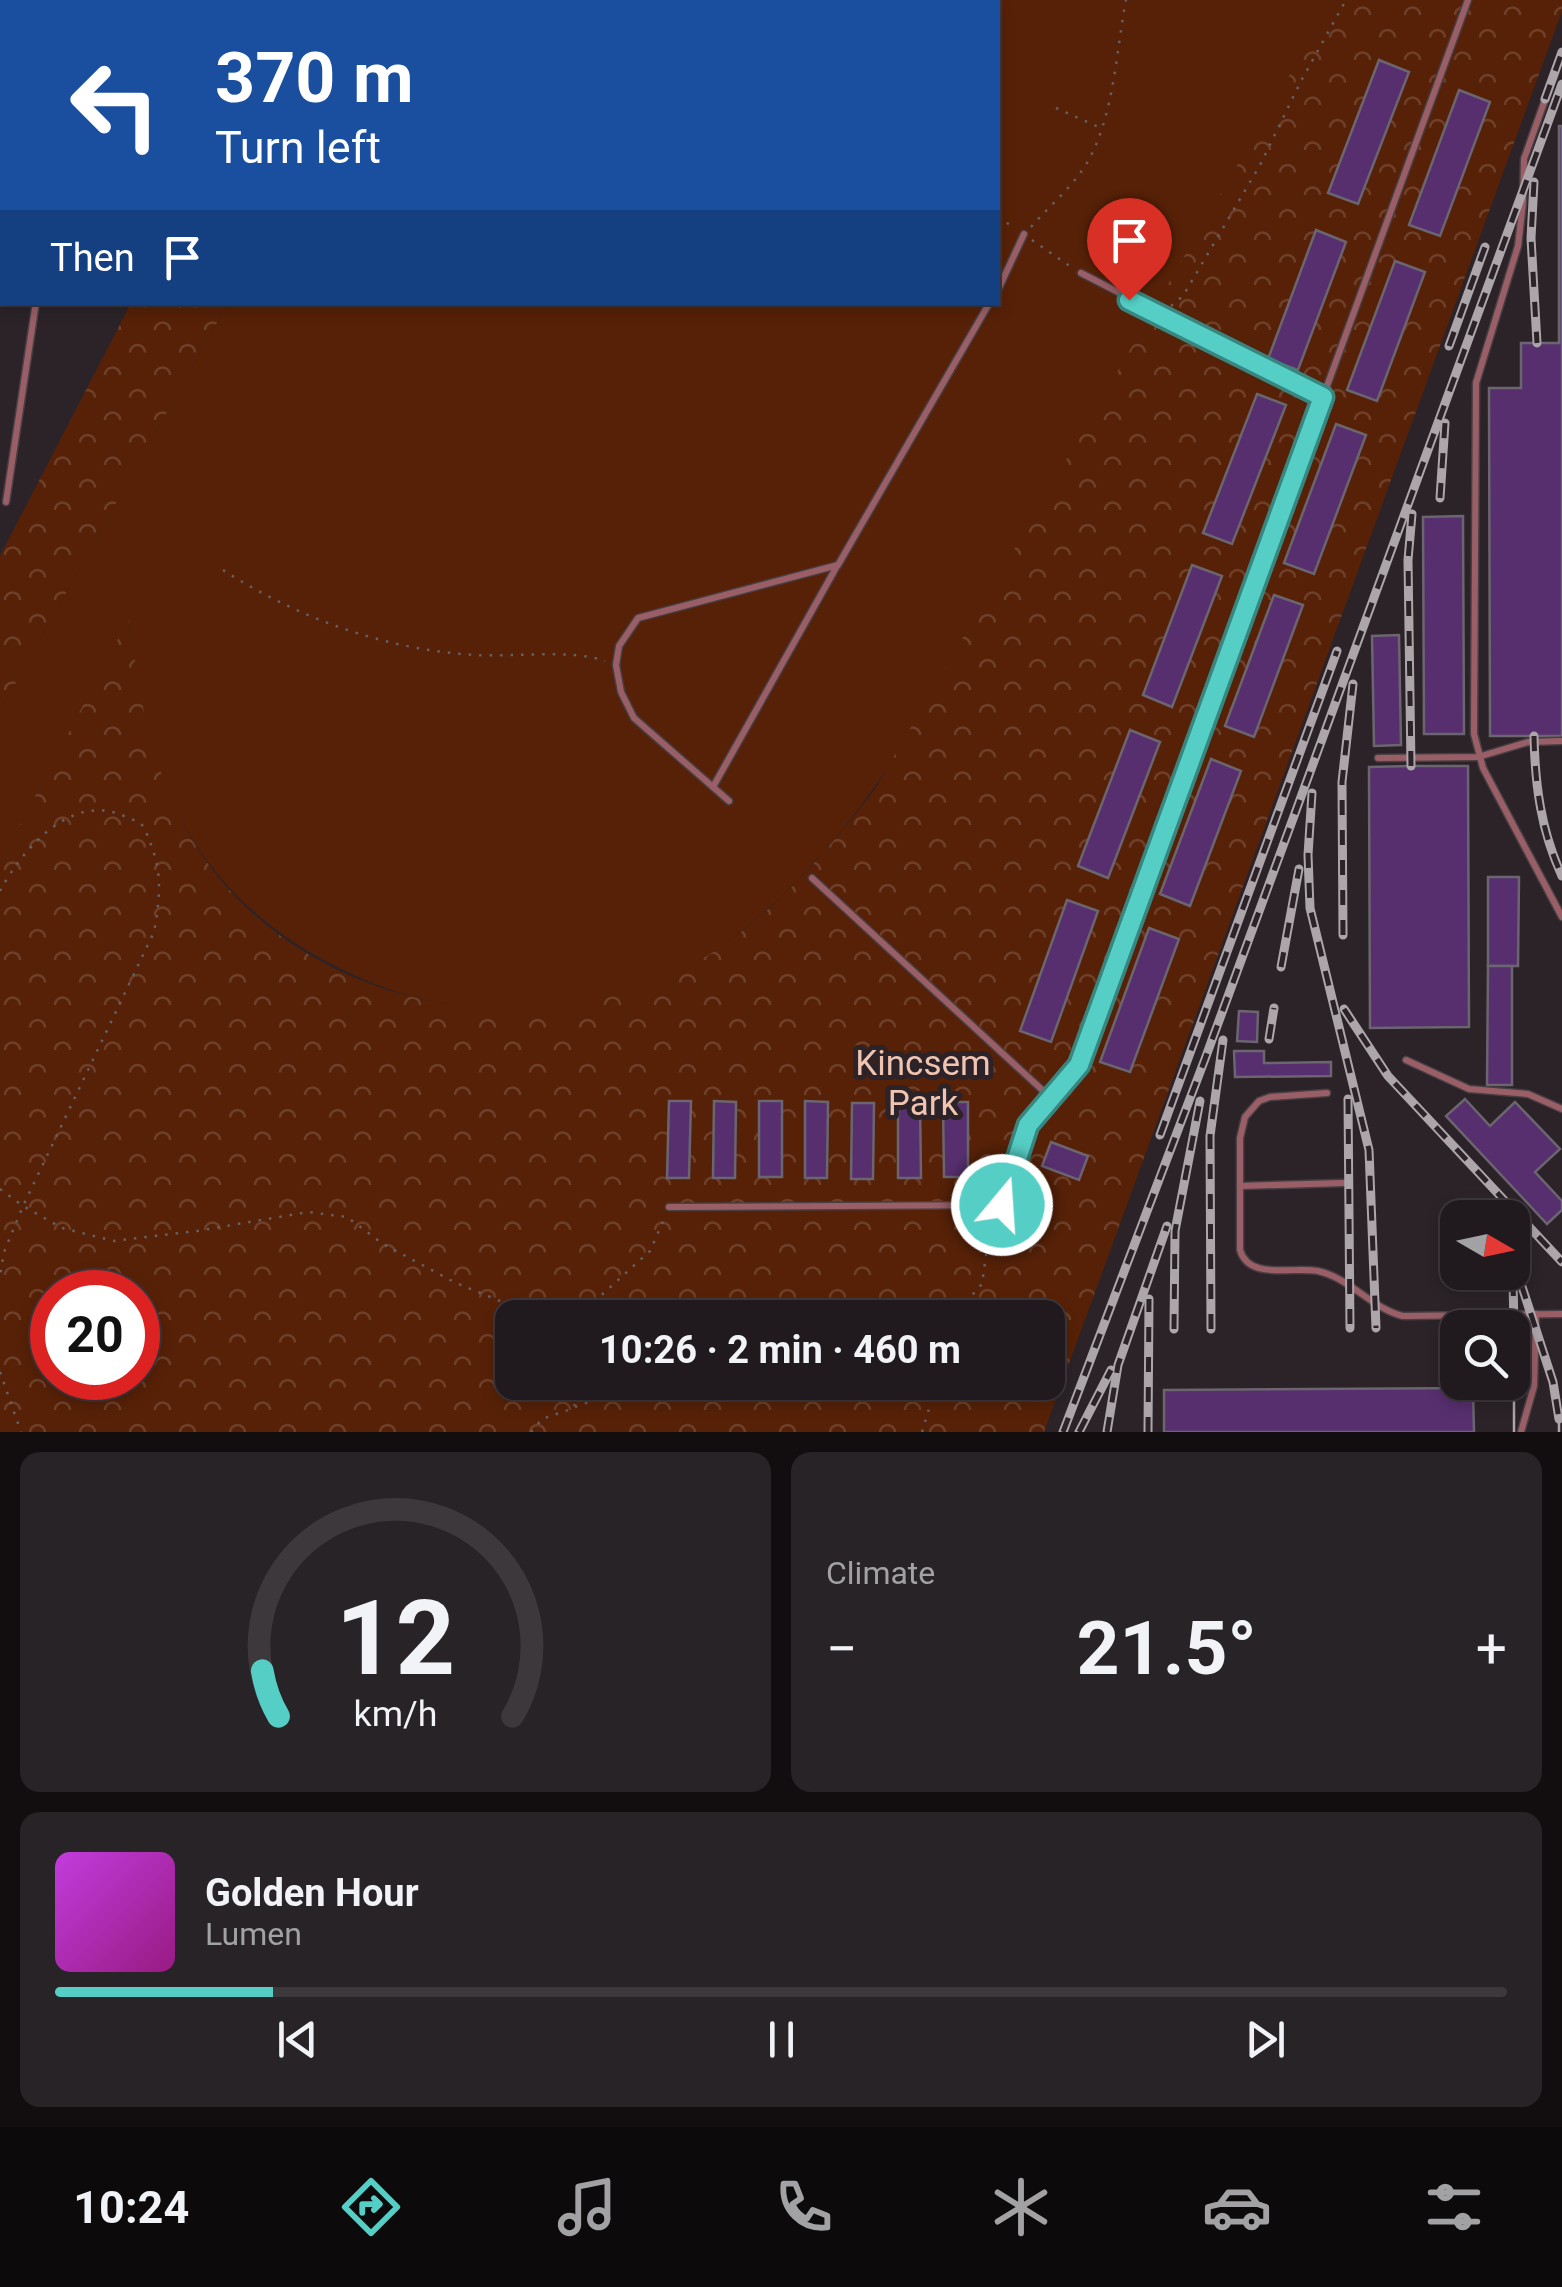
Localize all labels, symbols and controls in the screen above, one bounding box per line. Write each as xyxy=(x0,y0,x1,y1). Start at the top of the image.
text: 370 m xyxy=(215,37,414,119)
icon: left xyxy=(50,40,180,170)
text: Turn left xyxy=(215,121,381,174)
pin xyxy=(1087,198,1172,301)
icon: arrive xyxy=(1102,213,1157,268)
icon: arrive xyxy=(155,230,210,285)
text: Then xyxy=(50,236,135,280)
park label: Kincsem Park xyxy=(855,1043,991,1124)
position arrow xyxy=(950,1153,1054,1257)
north arrow xyxy=(1440,1200,1530,1290)
map controls xyxy=(1440,1200,1530,1400)
speed limit sign: 20 xyxy=(30,1270,160,1400)
button: search xyxy=(1440,1310,1530,1400)
text: 10:26 · 2 min · 460 m xyxy=(599,1328,961,1372)
text: Climate xyxy=(826,1554,935,1592)
text: 12 xyxy=(336,1578,455,1699)
text: 21.5° xyxy=(1077,1604,1257,1692)
text: − xyxy=(826,1617,857,1681)
text: + xyxy=(1476,1617,1507,1681)
text: km/h xyxy=(354,1693,437,1735)
text: Golden Hour xyxy=(205,1871,419,1915)
text: Lumen xyxy=(205,1915,302,1953)
icon: previous xyxy=(270,2012,325,2067)
icon: pause xyxy=(754,2012,809,2067)
icon: next xyxy=(1238,2012,1293,2067)
icon: directions xyxy=(336,2172,406,2242)
icon: music xyxy=(552,2172,622,2242)
icon: phone xyxy=(769,2172,839,2242)
icon: climate xyxy=(986,2172,1056,2242)
icon: car xyxy=(1202,2172,1272,2242)
icon: filters xyxy=(1419,2172,1489,2242)
text: 10:24 xyxy=(73,2181,189,2234)

